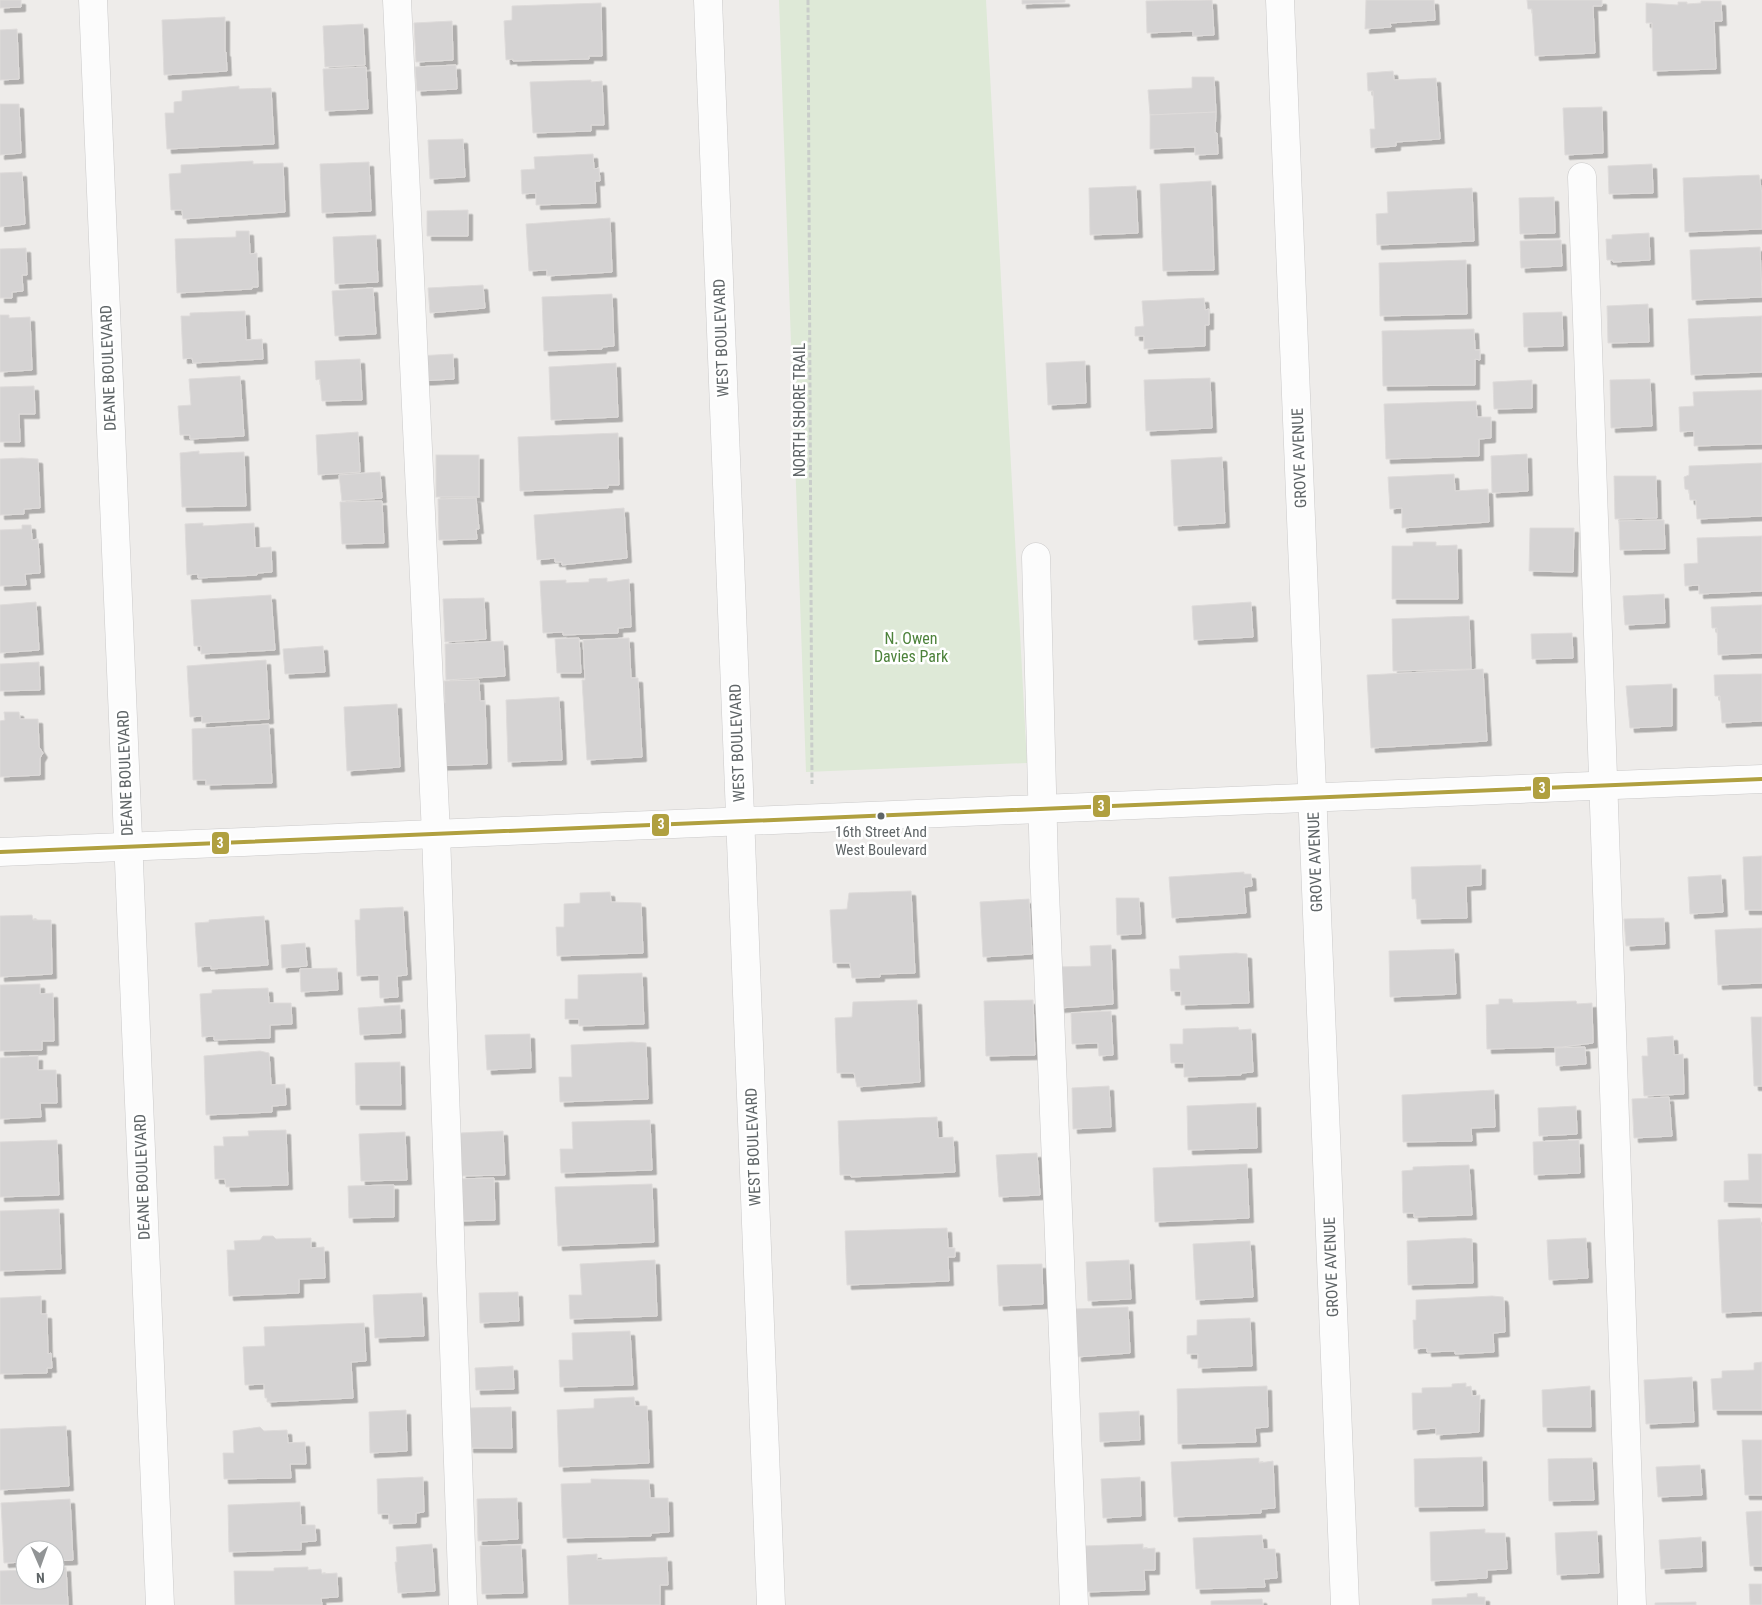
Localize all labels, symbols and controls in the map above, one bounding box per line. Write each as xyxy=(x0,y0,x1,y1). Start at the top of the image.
street label: WEST BOULEVARD xyxy=(709,279,733,397)
street label: DEANE BOULEVARD xyxy=(96,305,120,431)
street label: NORTH SHORE TRAIL xyxy=(790,342,809,477)
street label: GROVE AVENUE xyxy=(1288,408,1310,508)
park label: N. Owen Davies Park xyxy=(874,629,949,666)
street label: WEST BOULEVARD xyxy=(725,684,749,802)
street label: DEANE BOULEVARD xyxy=(113,710,137,836)
line badge: 3 xyxy=(1532,776,1551,800)
text: 3 xyxy=(1538,780,1546,796)
line badge: 3 xyxy=(1092,794,1111,818)
text: 3 xyxy=(1097,798,1105,814)
marker: 16th Street And West Boulevard xyxy=(876,811,886,821)
street label: GROVE AVENUE xyxy=(1304,812,1326,912)
line badge: 3 xyxy=(651,813,670,837)
text: 3 xyxy=(657,816,665,832)
place label: 16th Street And West Boulevard xyxy=(835,823,927,859)
line badge: 3 xyxy=(211,831,230,855)
text: 3 xyxy=(216,835,224,851)
street label: WEST BOULEVARD xyxy=(741,1088,765,1206)
street label: DEANE BOULEVARD xyxy=(130,1114,154,1240)
street label: GROVE AVENUE xyxy=(1320,1217,1342,1317)
north arrow xyxy=(15,1540,65,1590)
text: N xyxy=(36,1570,45,1586)

